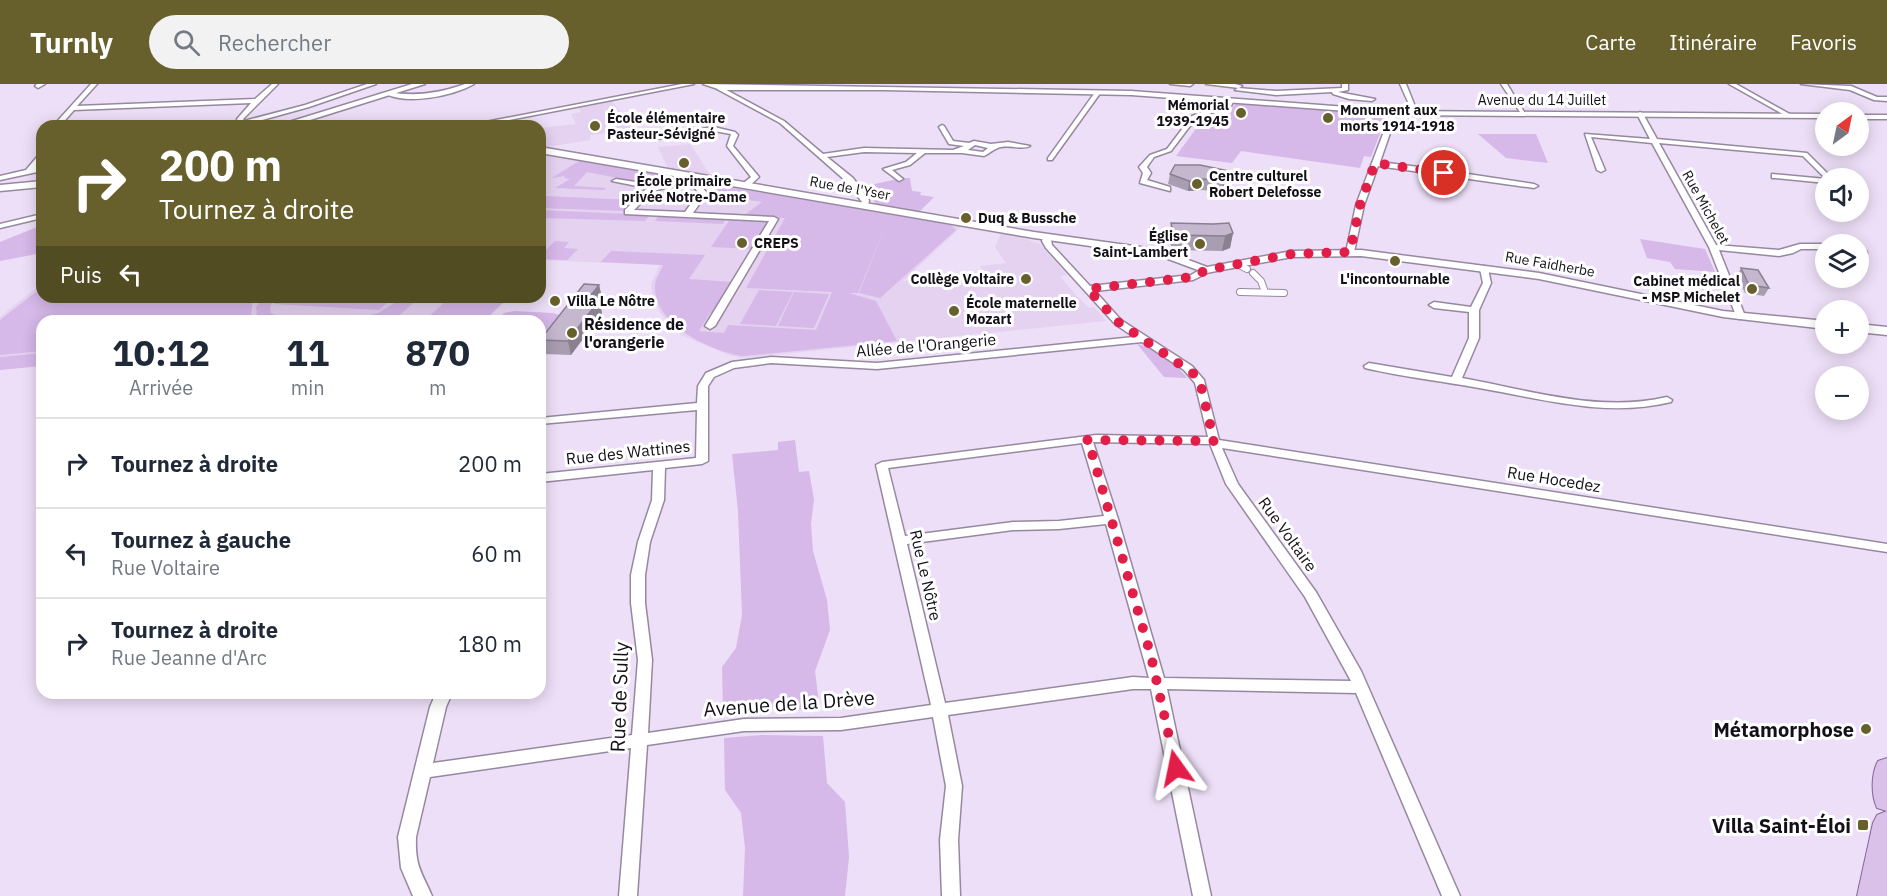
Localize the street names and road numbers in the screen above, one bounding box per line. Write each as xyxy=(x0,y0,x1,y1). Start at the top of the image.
street label: Avenue du 14 Juillet xyxy=(1478,91,1606,109)
street label: Rue Michelet xyxy=(1678,167,1734,247)
street label: Rue de l'Yser xyxy=(808,172,892,204)
street label: Rue Faidherbe xyxy=(1504,247,1597,281)
street label: Allée de l'Orangerie xyxy=(855,329,997,361)
street label: Rue des Wattines xyxy=(565,436,691,468)
street label: Rue Hocedez xyxy=(1506,462,1602,496)
street label: Rue Voltaire xyxy=(1254,493,1322,575)
street label: Rue Le Nôtre xyxy=(906,528,946,623)
street label: Rue de Sully xyxy=(604,641,634,753)
street label: Avenue de la Drève xyxy=(702,684,876,722)

